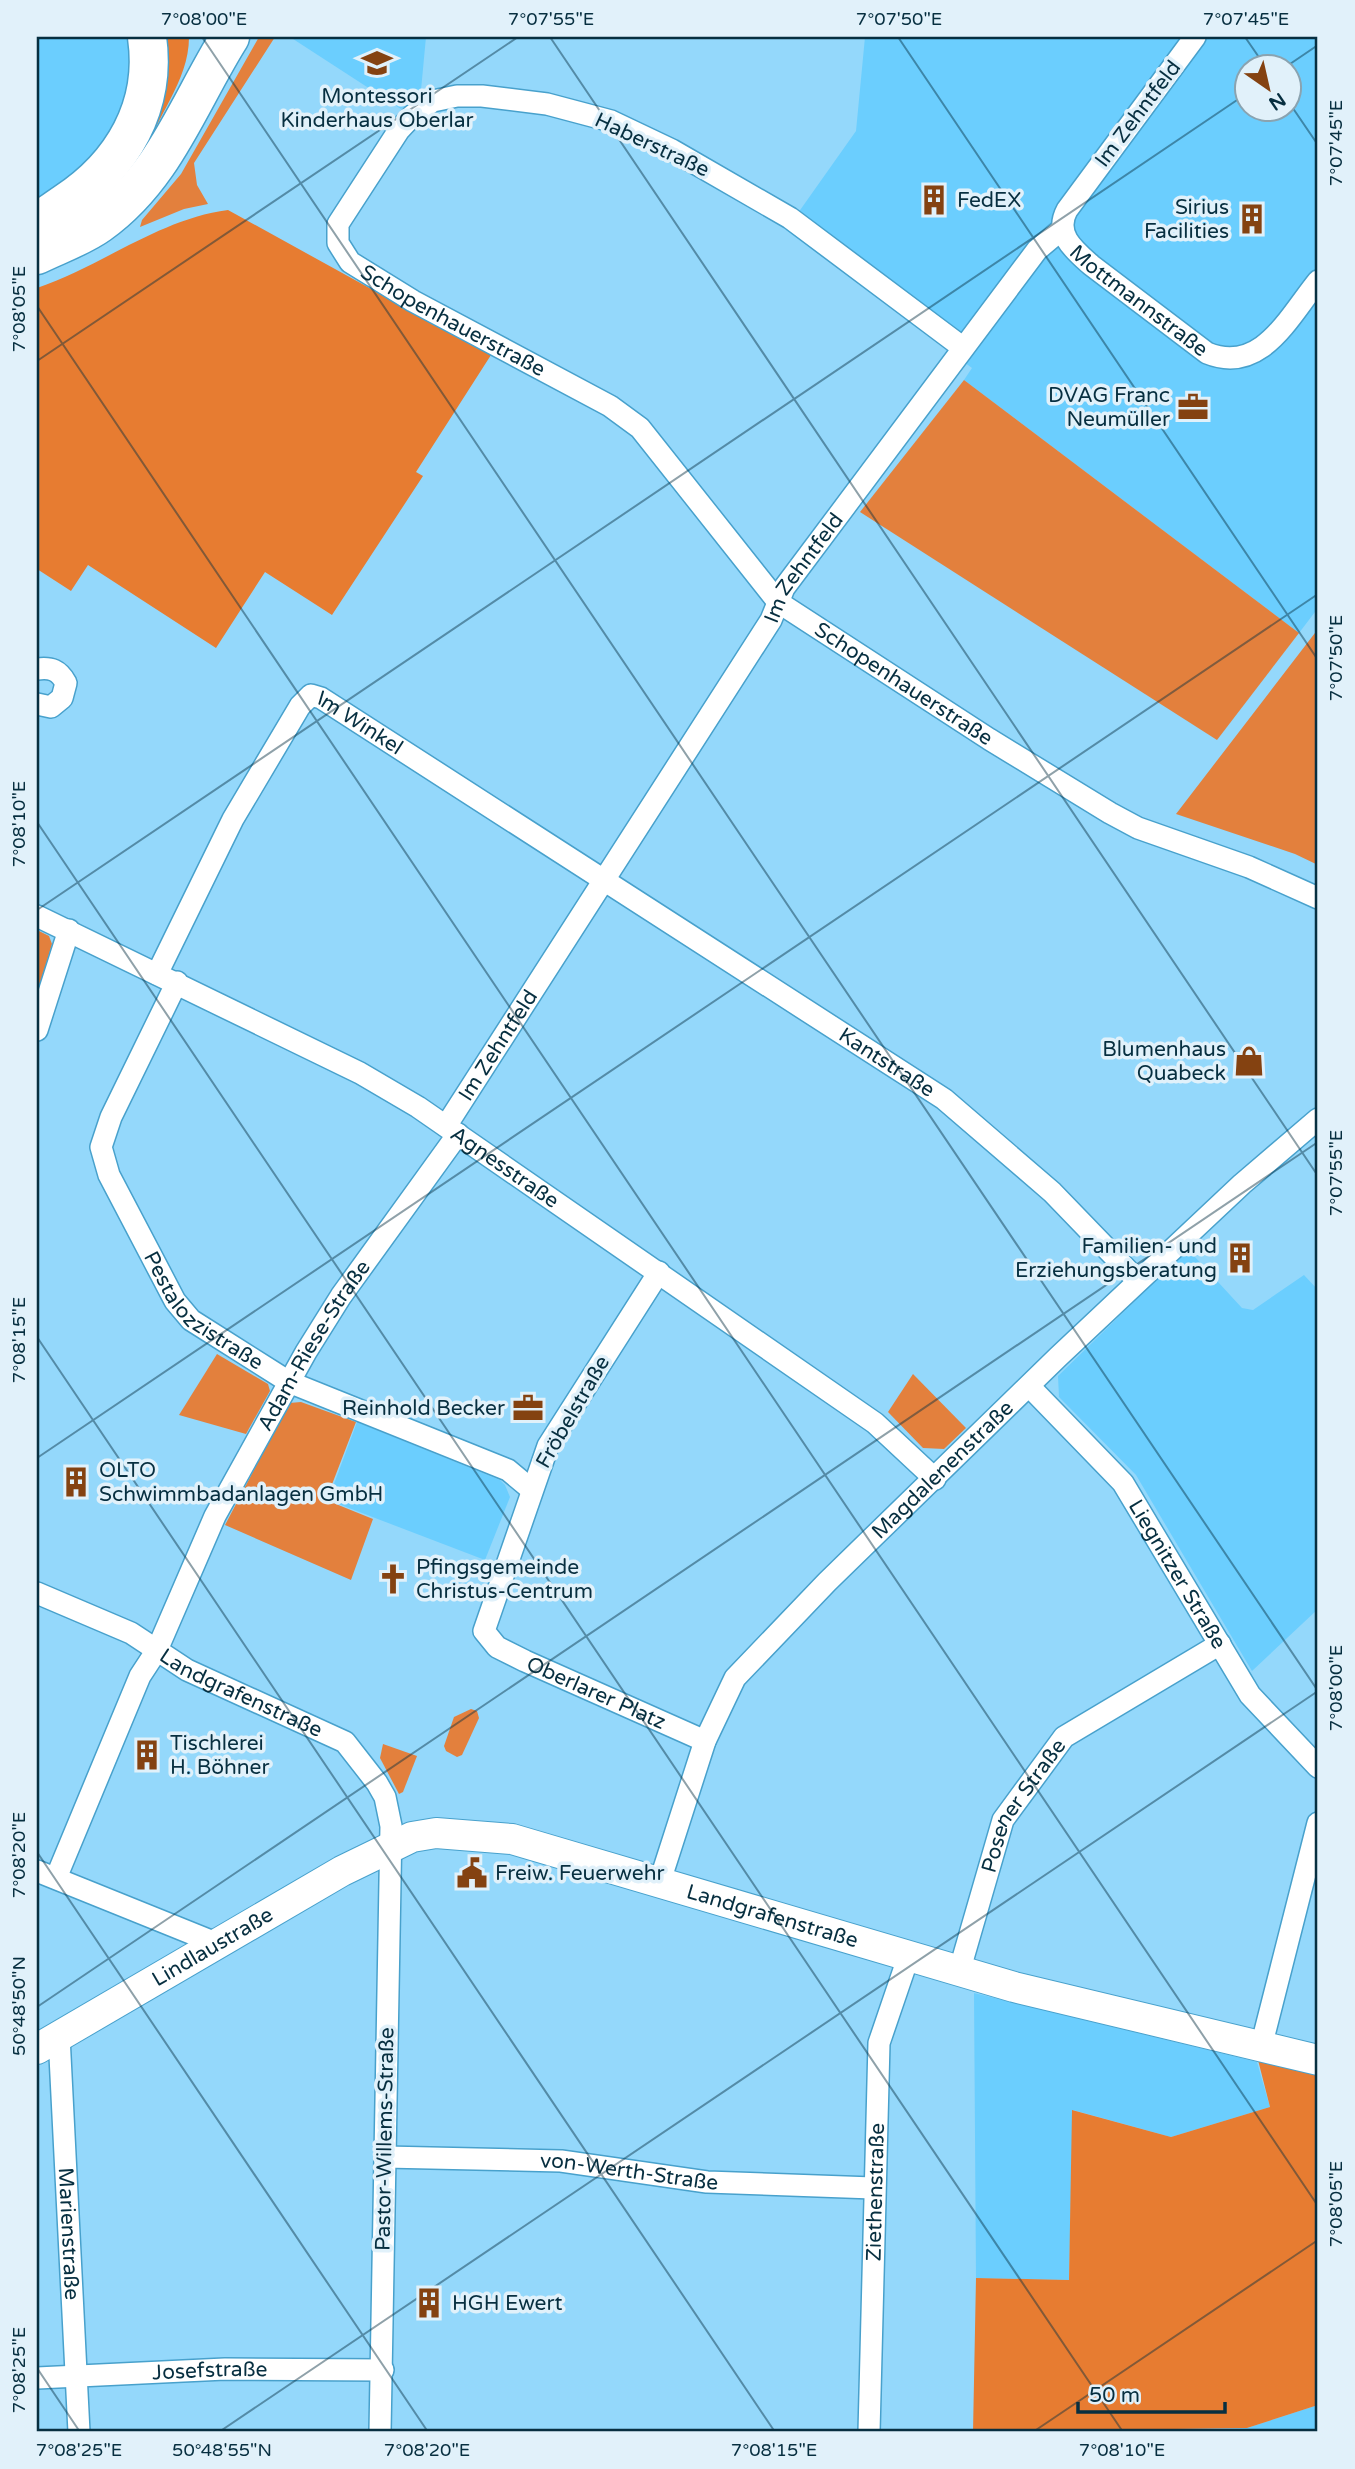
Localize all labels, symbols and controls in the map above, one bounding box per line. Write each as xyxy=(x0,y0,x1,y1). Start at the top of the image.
text: 7°08'00"E xyxy=(161,8,247,30)
text: 7°07'55"E xyxy=(508,8,594,30)
text: 7°07'50"E xyxy=(856,8,942,30)
text: 7°07'45"E xyxy=(1203,8,1289,30)
school or university icon: Montessori Kinderhaus Oberlar xyxy=(360,46,394,80)
north arrow xyxy=(1232,52,1302,122)
street label: Im Zehntfeld xyxy=(1090,56,1186,172)
place label: Montessori Kinderhaus Oberlar xyxy=(280,84,474,133)
text: N xyxy=(1264,88,1289,115)
text: 7°07'45"E xyxy=(1325,100,1347,186)
street label: Haberstraße xyxy=(591,108,713,182)
building icon: FedEX xyxy=(917,183,951,217)
place label: FedEX xyxy=(957,188,1021,213)
place label: Sirius Facilities xyxy=(1144,195,1229,244)
building icon: Sirius Facilities xyxy=(1235,202,1269,236)
street label: Mottmannstraße xyxy=(1064,239,1213,362)
street label: Schopenhauerstraße xyxy=(356,259,550,382)
text: 7°08'05"E xyxy=(8,266,30,352)
place label: DVAG Franc Neumüller xyxy=(1048,383,1170,432)
office icon: DVAG Franc Neumüller xyxy=(1176,390,1210,424)
street label: Im Zehntfeld xyxy=(759,508,848,626)
text: 7°07'50"E xyxy=(1325,615,1347,701)
street label: Schopenhauerstraße xyxy=(810,617,998,751)
street label: Im Winkel xyxy=(315,685,408,760)
text: 7°08'10"E xyxy=(8,781,30,867)
street label: Im Zehntfeld xyxy=(453,985,543,1105)
street label: Kantstraße xyxy=(834,1022,940,1102)
place label: Blumenhaus Quabeck xyxy=(1102,1037,1226,1086)
shop icon: Blumenhaus Quabeck xyxy=(1232,1044,1266,1078)
street label: Agnesstraße xyxy=(446,1121,564,1213)
text: 7°07'55"E xyxy=(1325,1130,1347,1216)
place label: Familien- und Erziehungsberatung xyxy=(1015,1234,1217,1283)
building icon: Familien- und Erziehungsberatung xyxy=(1223,1241,1257,1275)
street label: Pestalozzistraße xyxy=(139,1247,268,1375)
street label: Adam-Riese-Straße xyxy=(252,1255,375,1435)
text: 7°08'15"E xyxy=(8,1297,30,1383)
street label: Fröbelstraße xyxy=(531,1351,615,1473)
office icon: Reinhold Becker xyxy=(511,1391,545,1425)
street label: Magdalenenstraße xyxy=(866,1395,1018,1544)
place label: Reinhold Becker xyxy=(342,1396,505,1421)
place label: OLTO Schwimmbadanlagen GmbH xyxy=(99,1458,383,1507)
building icon: OLTO Schwimmbadanlagen GmbH xyxy=(59,1465,93,1499)
street label: Liegnitzer Straße xyxy=(1123,1495,1232,1653)
place label: Pfingsgemeinde Christus-Centrum xyxy=(416,1555,593,1604)
church icon: Pfingsgemeinde Christus-Centrum xyxy=(376,1562,410,1596)
street label: Landgrafenstraße xyxy=(155,1643,326,1743)
text: 7°08'00"E xyxy=(1325,1645,1347,1731)
street label: Oberlarer Platz xyxy=(523,1651,670,1734)
place label: Tischlerei H. Böhner xyxy=(170,1731,270,1780)
street label: Posener Straße xyxy=(976,1734,1071,1876)
building icon: Tischlerei H. Böhner xyxy=(130,1738,164,1772)
text: 7°08'20"E xyxy=(8,1812,30,1898)
public building icon: Freiw. Feuerwehr xyxy=(455,1856,489,1890)
place label: Freiw. Feuerwehr xyxy=(495,1861,665,1886)
street label: Landgrafenstraße xyxy=(684,1879,861,1953)
street label: Lindlaustraße xyxy=(147,1902,277,1992)
text: 50°48'50"N xyxy=(8,1956,30,2056)
street label: Pastor-Willems-Straße xyxy=(371,2027,399,2251)
street label: Ziethenstraße xyxy=(861,2122,889,2262)
street label: von-Werth-Straße xyxy=(540,2148,719,2195)
text: 7°08'05"E xyxy=(1325,2161,1347,2247)
street label: Marienstraße xyxy=(53,2167,85,2301)
building icon: HGH Ewert xyxy=(412,2286,446,2320)
place label: HGH Ewert xyxy=(452,2291,563,2316)
text: 7°08'25"E xyxy=(8,2327,30,2413)
street label: Josefstraße xyxy=(152,2356,268,2385)
scale bar xyxy=(1078,2371,1226,2415)
text: 50 m xyxy=(1089,2383,1140,2408)
text: 7°08'25"E xyxy=(36,2439,122,2461)
text: 50°48'55"N xyxy=(172,2439,272,2461)
text: 7°08'20"E xyxy=(384,2439,470,2461)
text: 7°08'15"E xyxy=(731,2439,817,2461)
text: 7°08'10"E xyxy=(1079,2439,1165,2461)

